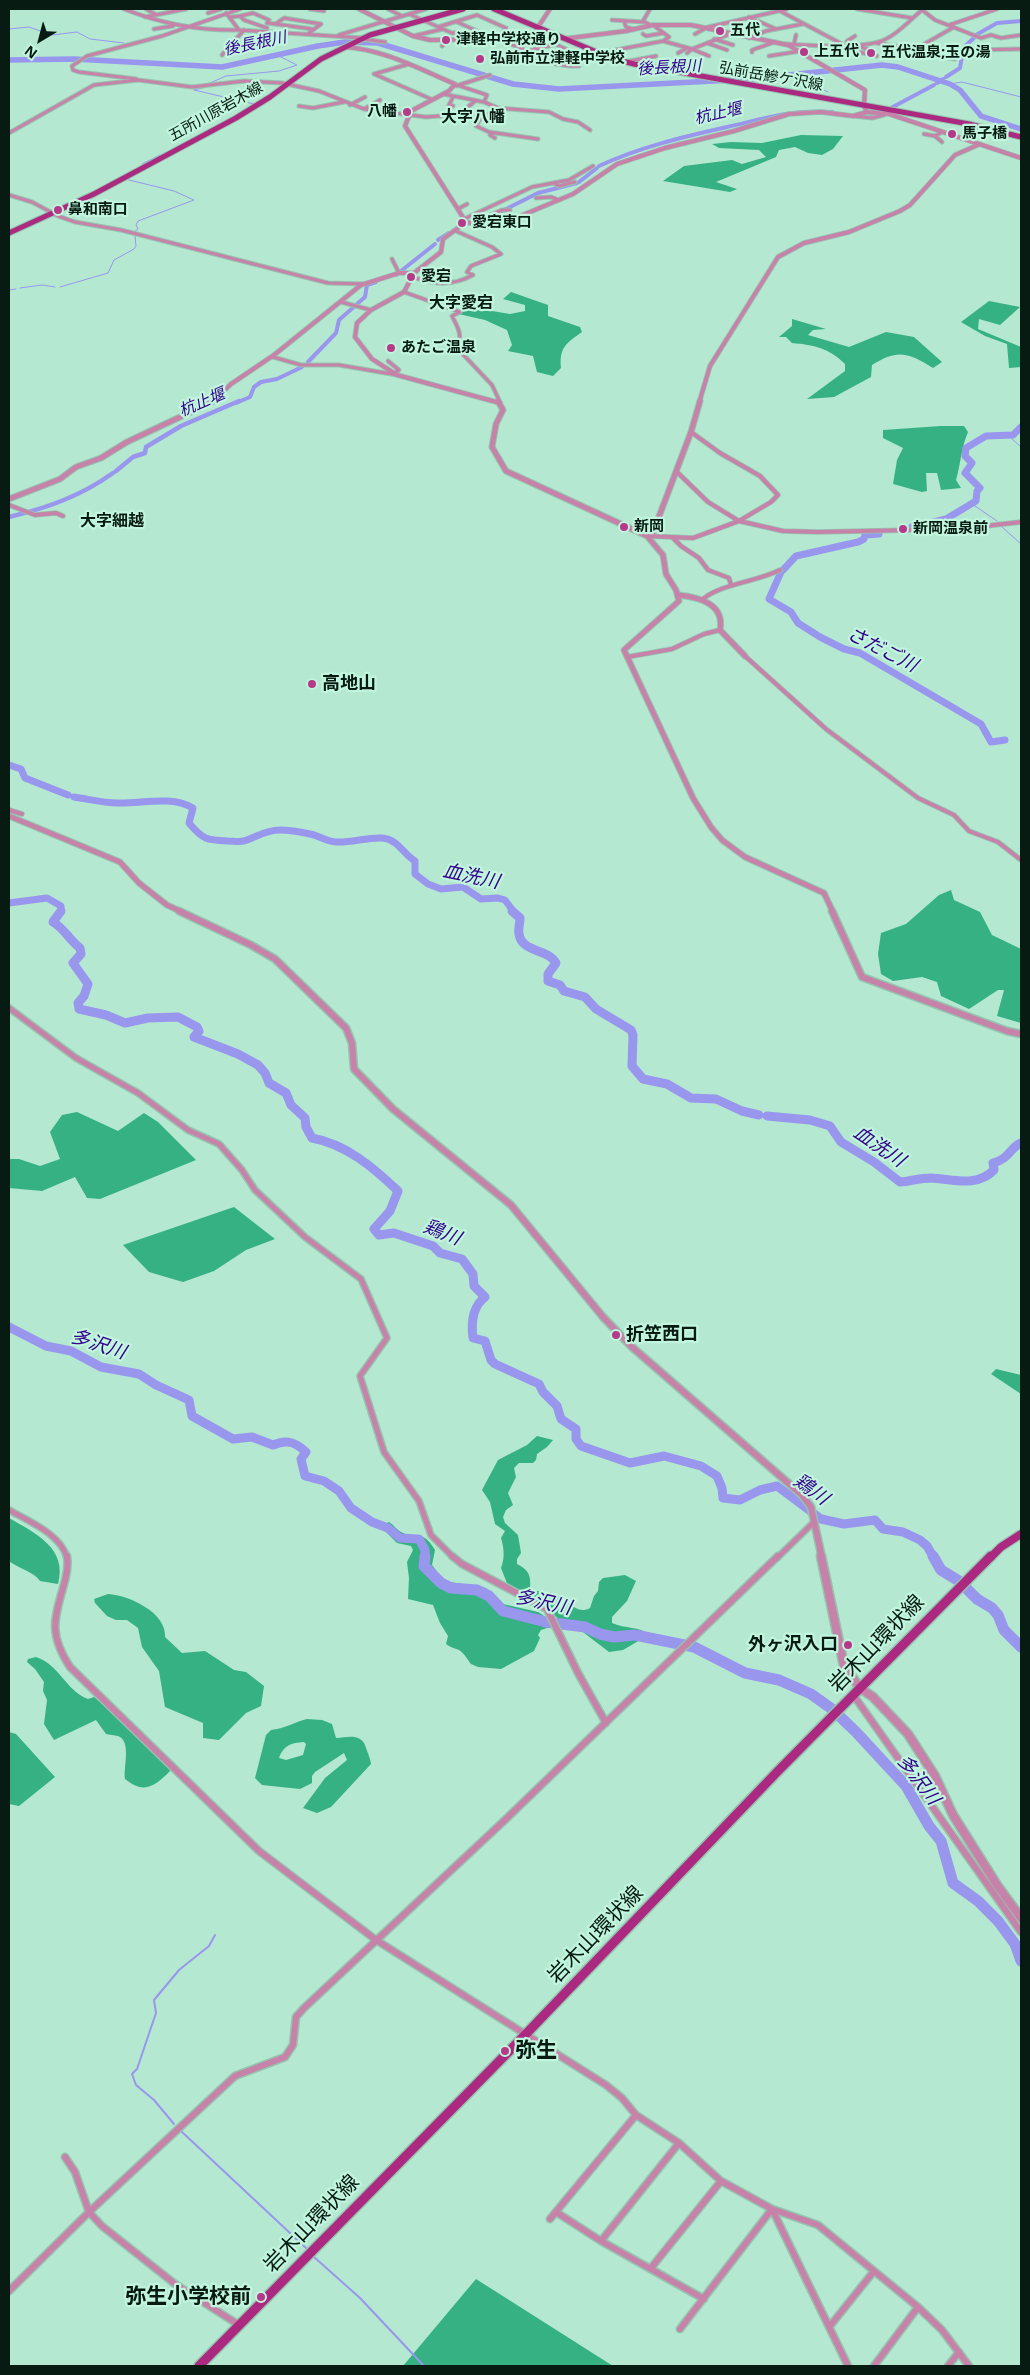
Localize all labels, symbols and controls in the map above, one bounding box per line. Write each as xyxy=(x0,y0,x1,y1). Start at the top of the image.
north arrow xyxy=(15,15,65,65)
place label: 五代 xyxy=(730,22,760,40)
marker: 五代 xyxy=(714,25,726,37)
water label: 後長根川 xyxy=(222,28,288,60)
place label: 津軽中学校通り xyxy=(456,31,561,49)
marker: 津軽中学校通り xyxy=(440,34,452,46)
text: N xyxy=(20,41,41,63)
place label: 上五代 xyxy=(814,43,859,61)
place label: 五代温泉;玉の湯 xyxy=(881,44,990,62)
marker: 上五代 xyxy=(798,46,810,58)
marker: 五代温泉;玉の湯 xyxy=(865,47,877,59)
place label: 弘前市立津軽中学校 xyxy=(490,50,625,68)
marker: 弘前市立津軽中学校 xyxy=(474,53,486,65)
water label: 後長根川 xyxy=(637,57,701,79)
street label: 弘前岳鰺ケ沢線 xyxy=(718,59,824,95)
street label: 五所川原岩木線 xyxy=(166,79,266,145)
water label: 杭止堰 xyxy=(692,99,744,129)
place label: 八幡 xyxy=(367,103,397,121)
marker: 八幡 xyxy=(401,106,413,118)
district label: 大字八幡 xyxy=(441,107,505,127)
place label: 馬子橋 xyxy=(962,125,1007,143)
marker: 馬子橋 xyxy=(946,128,958,140)
place label: 鼻和南口 xyxy=(68,201,128,219)
marker: 鼻和南口 xyxy=(52,204,64,216)
place label: 愛宕東口 xyxy=(472,214,532,232)
marker: 愛宕東口 xyxy=(456,217,468,229)
place label: 愛宕 xyxy=(421,268,451,286)
marker: 愛宕 xyxy=(405,271,417,283)
district label: 大字愛宕 xyxy=(429,293,493,313)
place label: あたご温泉 xyxy=(401,339,476,357)
marker: あたご温泉 xyxy=(385,342,397,354)
water label: 杭止堰 xyxy=(176,385,228,421)
district label: 大字細越 xyxy=(80,511,144,531)
place label: 新岡 xyxy=(634,518,664,536)
place label: 新岡温泉前 xyxy=(913,520,988,538)
marker: 新岡 xyxy=(618,521,630,533)
marker: 新岡温泉前 xyxy=(897,523,909,535)
water label: さだご川 xyxy=(843,623,921,677)
place label: 高地山 xyxy=(322,673,376,695)
marker: 高地山 xyxy=(306,678,318,690)
water label: 血洗川 xyxy=(441,860,501,894)
water label: 血洗川 xyxy=(849,1122,909,1172)
water label: 鶏川 xyxy=(420,1215,464,1251)
place label: 折笠西口 xyxy=(626,1324,698,1346)
water label: 多沢川 xyxy=(67,1325,129,1365)
marker: 折笠西口 xyxy=(610,1329,622,1341)
water label: 鶏川 xyxy=(789,1470,833,1510)
water label: 多沢川 xyxy=(513,1586,573,1620)
street label: 岩木山環状線 xyxy=(824,1590,930,1698)
place label: 外ヶ沢入口 xyxy=(748,1634,838,1656)
marker: 外ヶ沢入口 xyxy=(842,1639,854,1651)
water label: 多沢川 xyxy=(892,1750,944,1810)
street label: 岩木山環状線 xyxy=(543,1881,649,1989)
place label: 弥生 xyxy=(515,2038,557,2064)
marker: 弥生 xyxy=(499,2045,511,2057)
street label: 岩木山環状線 xyxy=(259,2170,365,2278)
place label: 弥生小学校前 xyxy=(125,2284,251,2310)
marker: 弥生小学校前 xyxy=(255,2291,267,2303)

